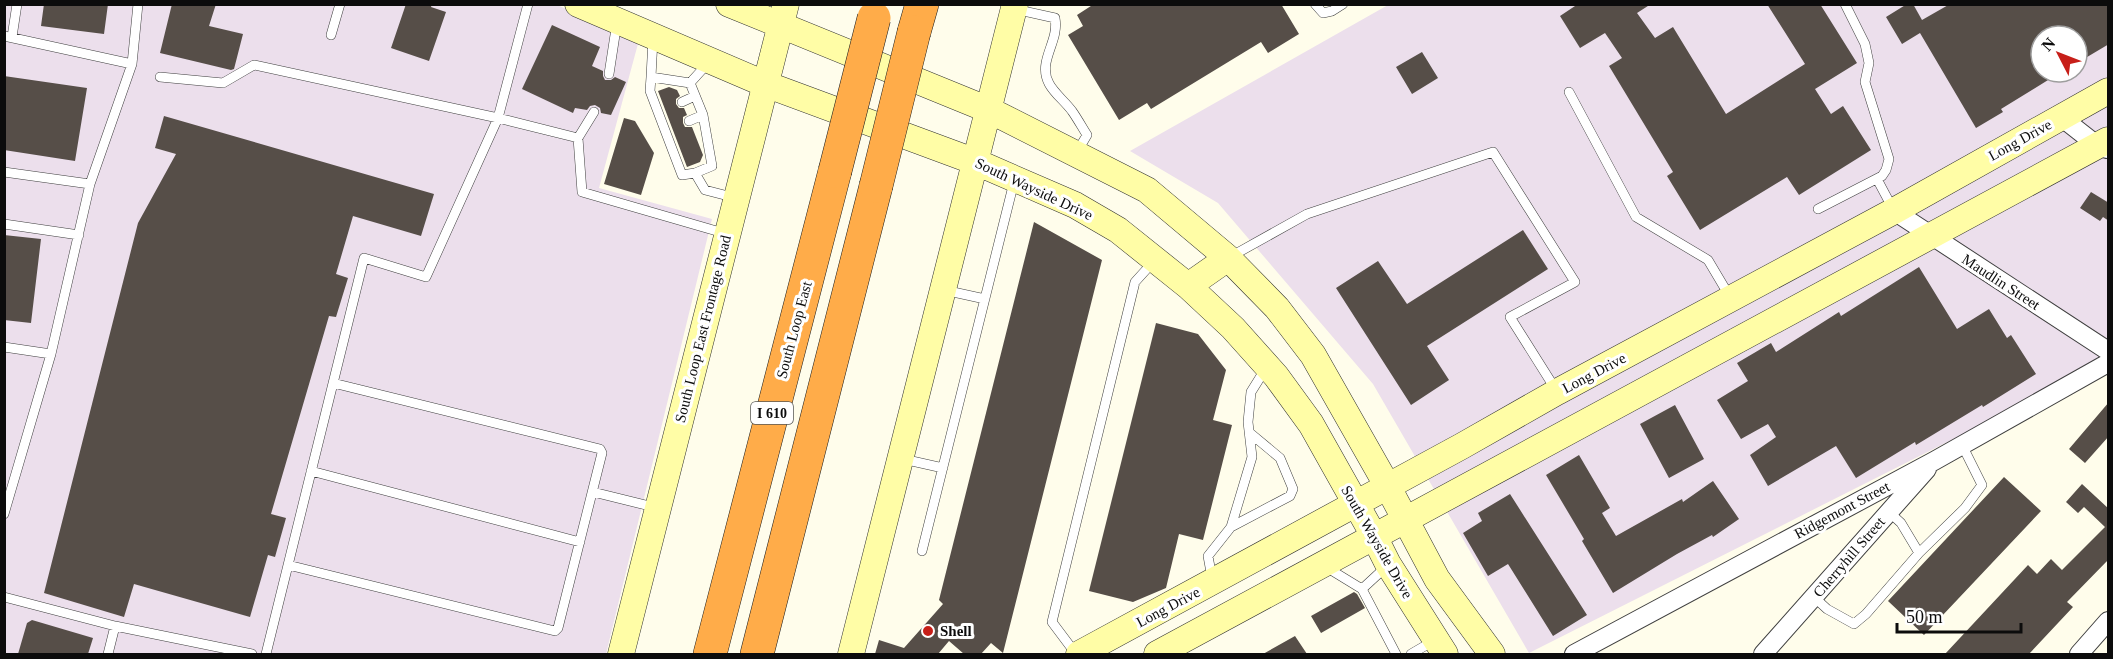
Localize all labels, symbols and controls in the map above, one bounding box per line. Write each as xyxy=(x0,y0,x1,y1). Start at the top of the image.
north arrow xyxy=(2029,24,2089,84)
text: N xyxy=(2038,34,2059,54)
street label: Long Drive xyxy=(1986,116,2055,164)
street label: South Wayside Drive xyxy=(973,155,1096,223)
street label: South Loop East Frontage Road xyxy=(672,233,734,424)
street label: Maudlin Street xyxy=(1959,251,2044,314)
street label: South Loop East xyxy=(773,279,815,380)
street label: Long Drive xyxy=(1560,349,1629,396)
road number: I 610 xyxy=(751,402,793,424)
street label: Ridgemont Street xyxy=(1792,478,1893,542)
street label: South Wayside Drive xyxy=(1338,483,1416,602)
street label: Cherryhill Street xyxy=(1810,513,1889,600)
street label: Long Drive xyxy=(1134,583,1203,630)
scale bar xyxy=(1897,596,2022,634)
text: 50 m xyxy=(1906,607,1943,627)
place label: Shell xyxy=(940,623,972,639)
marker: Shell xyxy=(921,624,935,638)

